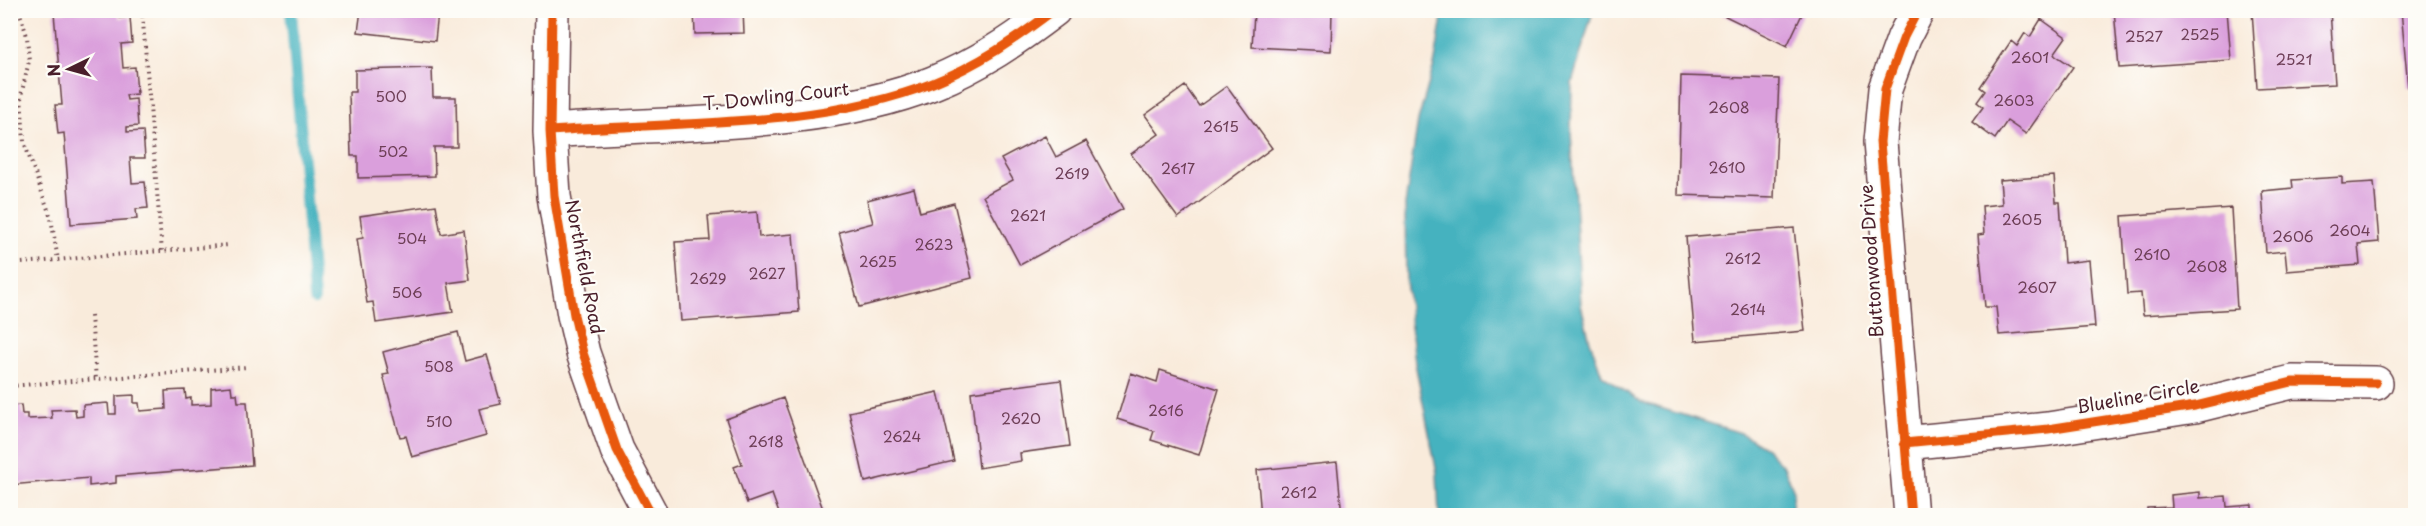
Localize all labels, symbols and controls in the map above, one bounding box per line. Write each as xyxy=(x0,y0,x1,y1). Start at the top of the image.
house number: 2525 xyxy=(2181,22,2219,45)
house number: 2527 xyxy=(2125,24,2164,47)
north arrow xyxy=(39,39,99,99)
house number: 2601 xyxy=(2011,45,2049,68)
house number: 2521 xyxy=(2276,47,2312,70)
text: N xyxy=(41,63,66,78)
street label: T. Dowling Court xyxy=(702,74,850,117)
house number: 500 xyxy=(375,84,407,107)
house number: 2603 xyxy=(1993,88,2035,111)
house number: 2608 xyxy=(1708,95,1750,118)
house number: 2615 xyxy=(1203,114,1239,137)
house number: 502 xyxy=(378,139,408,162)
house number: 2610 xyxy=(1708,155,1746,178)
house number: 2617 xyxy=(1161,156,1195,179)
house number: 2619 xyxy=(1055,161,1089,184)
street label: Buttonwood Drive xyxy=(1852,183,1889,339)
street label: Northfield Road xyxy=(559,197,612,336)
house number: 2621 xyxy=(1010,203,1046,226)
house number: 2605 xyxy=(2002,207,2042,230)
house number: 2604 xyxy=(2329,218,2371,241)
house number: 2606 xyxy=(2272,224,2314,247)
house number: 504 xyxy=(397,226,427,249)
house number: 2623 xyxy=(915,232,953,255)
house number: 2610 xyxy=(2133,242,2171,265)
house number: 2612 xyxy=(1725,246,1761,269)
house number: 2625 xyxy=(859,249,897,272)
house number: 2608 xyxy=(2186,254,2228,277)
house number: 2627 xyxy=(748,261,786,284)
house number: 2629 xyxy=(689,266,727,289)
house number: 2607 xyxy=(2017,275,2057,298)
house number: 506 xyxy=(391,280,423,303)
house number: 2614 xyxy=(1730,297,1766,320)
house number: 508 xyxy=(424,354,454,377)
street label: Blueline Circle xyxy=(2074,371,2201,420)
house number: 2616 xyxy=(1148,398,1184,421)
house number: 2620 xyxy=(1001,406,1041,429)
house number: 510 xyxy=(425,409,453,432)
house number: 2624 xyxy=(883,424,921,447)
house number: 2618 xyxy=(748,429,784,452)
house number: 2612 xyxy=(1281,480,1317,503)

